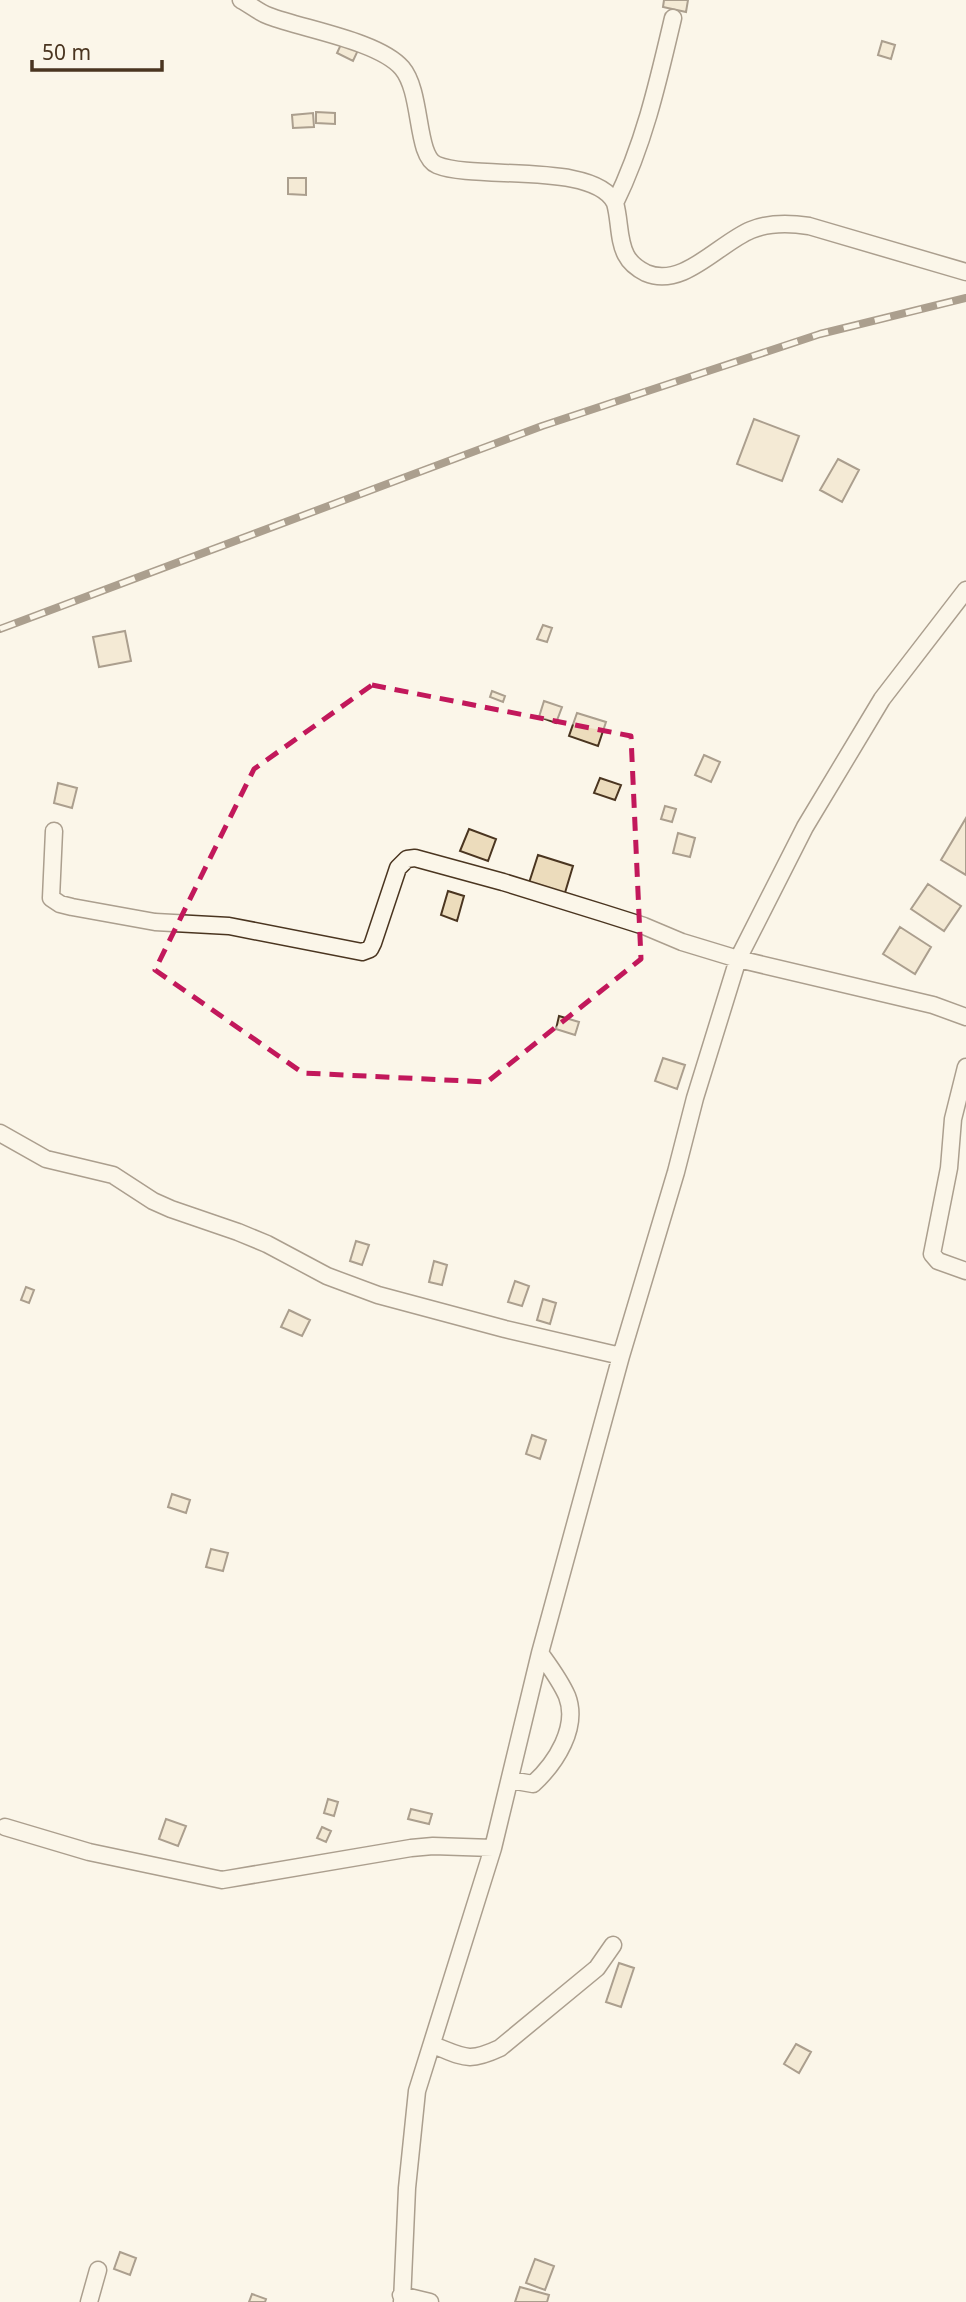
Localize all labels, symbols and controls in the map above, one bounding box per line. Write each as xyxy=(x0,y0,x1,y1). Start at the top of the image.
scale bar xyxy=(32,28,161,72)
text: 50 m xyxy=(42,38,91,66)

